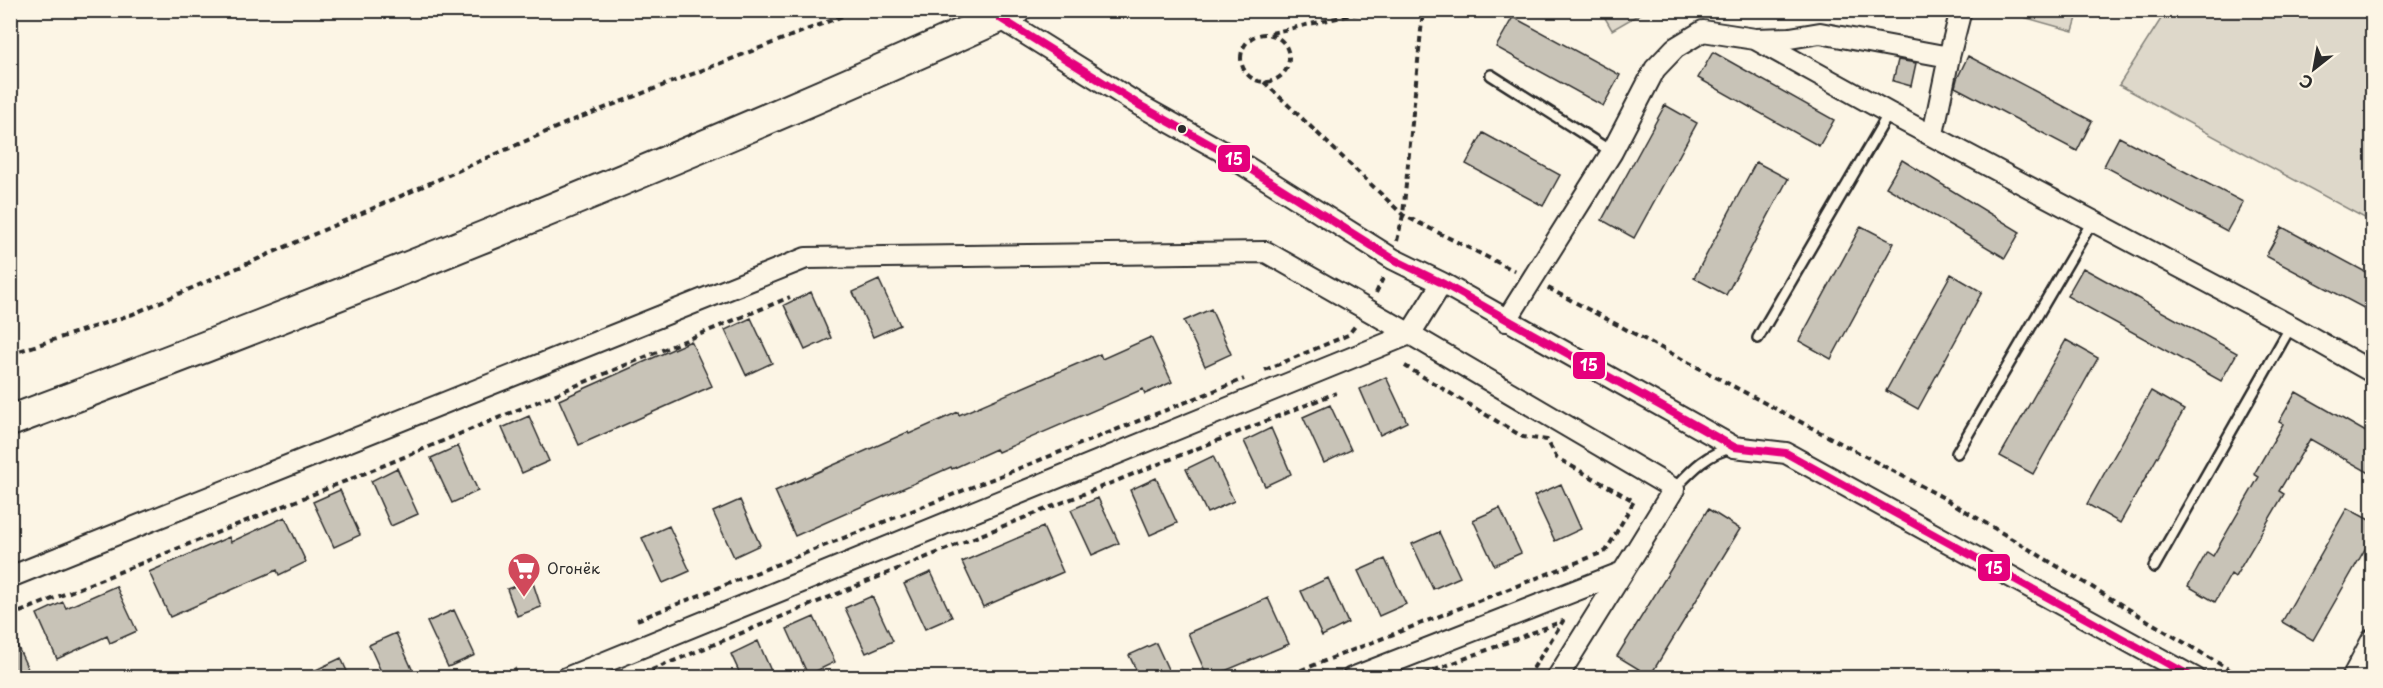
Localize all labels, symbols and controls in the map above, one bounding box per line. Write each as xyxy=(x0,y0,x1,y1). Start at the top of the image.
north arrow xyxy=(2284,39,2344,99)
text: С xyxy=(2294,69,2317,96)
unlabelled marker xyxy=(1176,123,1188,135)
line badge: 15 xyxy=(1217,144,1251,173)
text: 15 xyxy=(1225,146,1243,170)
line badge: 15 xyxy=(1572,351,1606,380)
text: 15 xyxy=(1580,352,1598,376)
supermarket icon: Огонёк xyxy=(506,551,542,598)
line badge: 15 xyxy=(1977,553,2011,582)
text: 15 xyxy=(1985,555,2003,579)
place label: Огонёк xyxy=(547,556,600,579)

